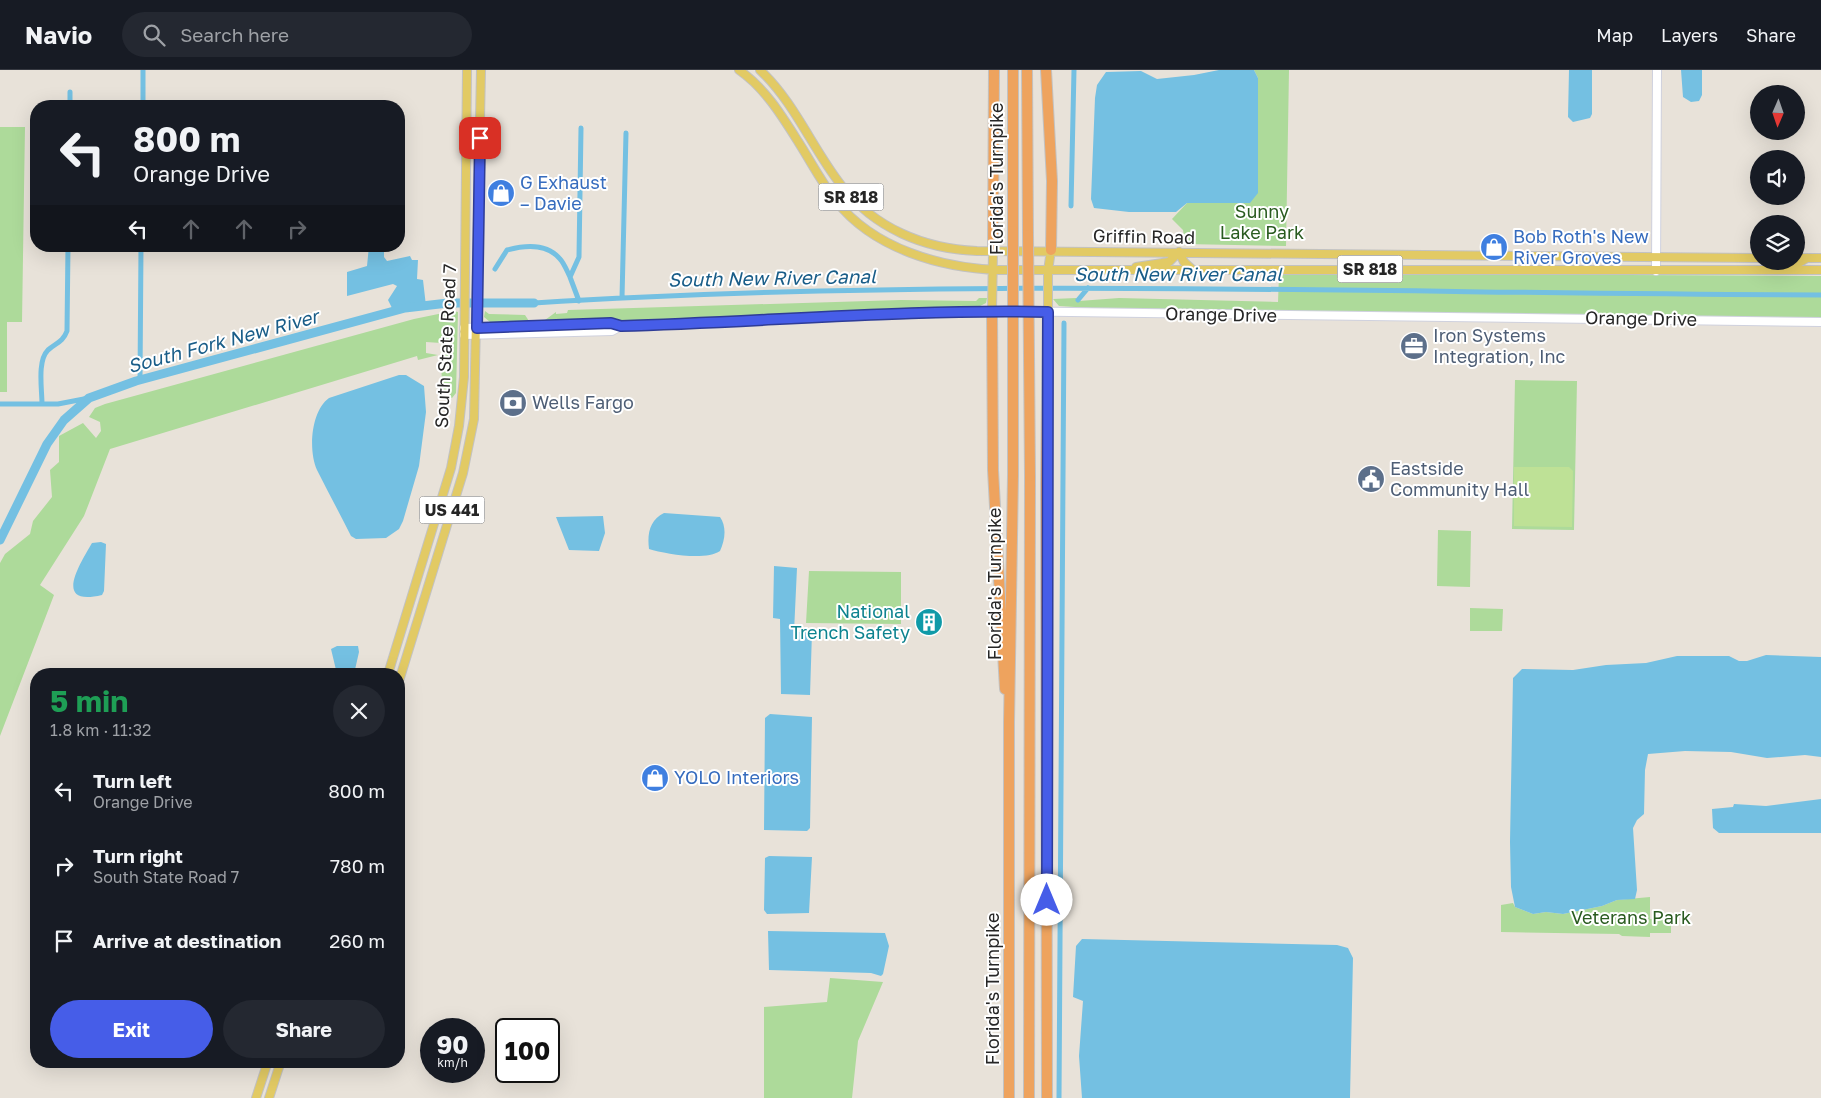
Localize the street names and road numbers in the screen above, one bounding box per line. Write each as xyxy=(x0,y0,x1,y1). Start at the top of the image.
street label: Florida's Turnpike xyxy=(985,103,1007,255)
road number: SR 818 xyxy=(818,184,884,210)
street label: Griffin Road xyxy=(1093,224,1195,248)
road number: SR 818 xyxy=(1338,255,1402,282)
street label: South State Road 7 xyxy=(430,263,460,429)
street label: Orange Drive xyxy=(1165,302,1277,326)
street label: Orange Drive xyxy=(1585,306,1697,330)
road number: US 441 xyxy=(420,496,484,524)
street label: Florida's Turnpike xyxy=(983,508,1005,660)
street label: Florida's Turnpike xyxy=(981,913,1003,1065)

